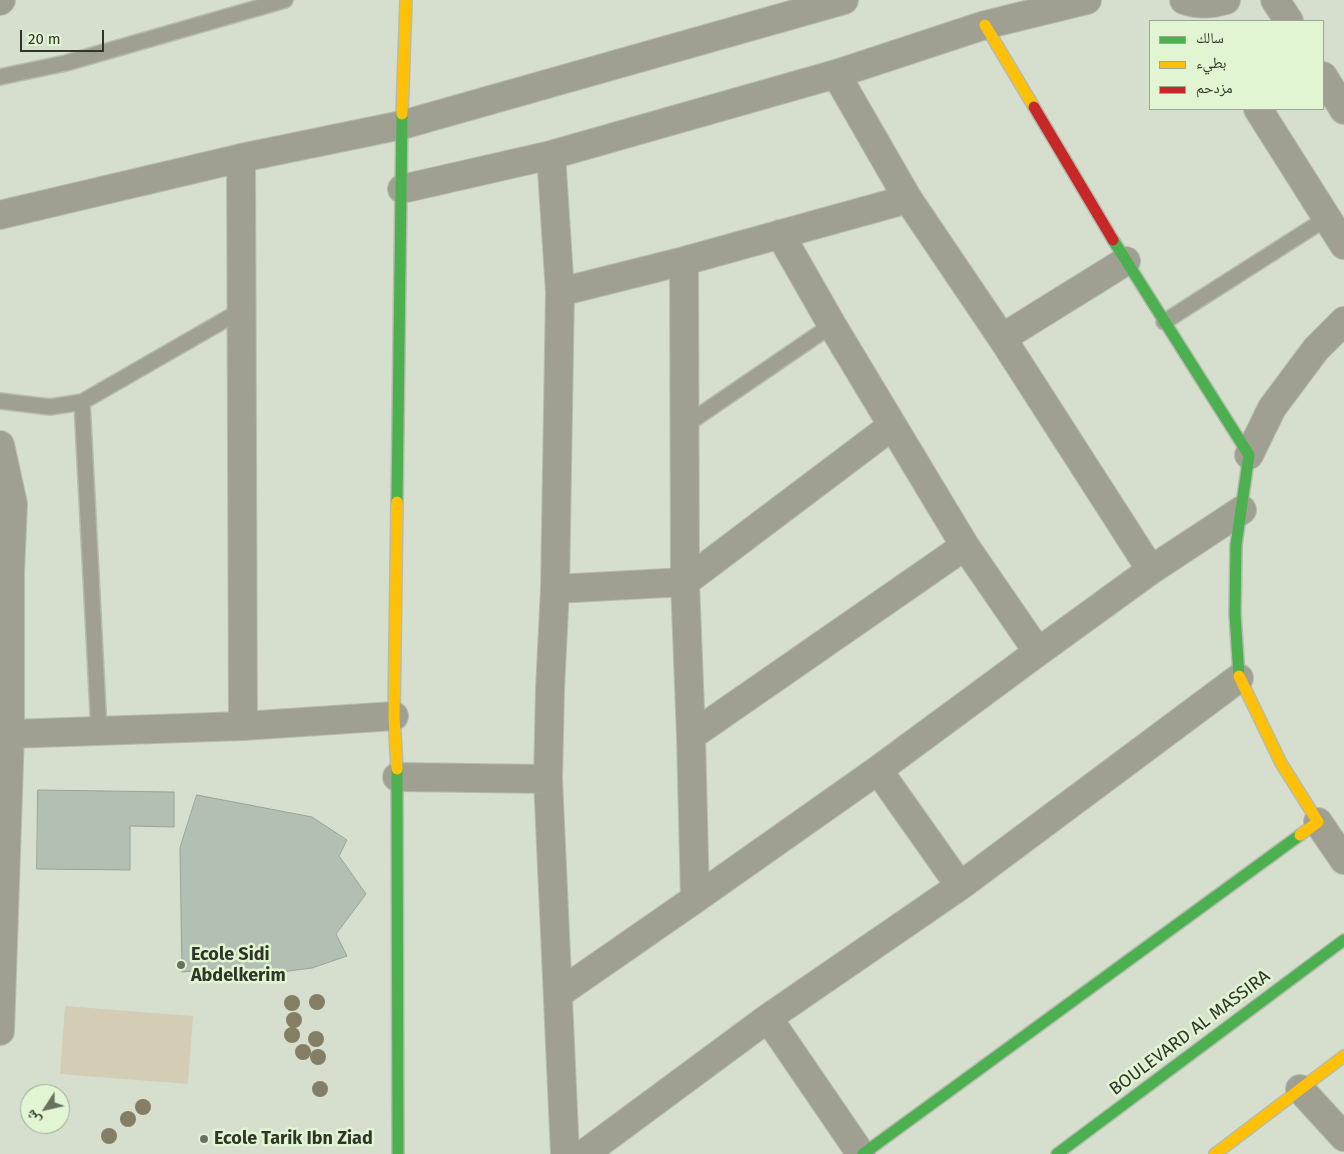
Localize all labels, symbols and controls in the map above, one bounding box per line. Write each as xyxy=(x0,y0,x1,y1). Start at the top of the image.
scale bar xyxy=(22,20,106,52)
legend xyxy=(1149,20,1324,110)
text: سالك xyxy=(1196,29,1224,47)
text: 20 m xyxy=(28,30,61,48)
text: بطيء xyxy=(1196,54,1226,72)
text: مزدحم xyxy=(1196,79,1233,97)
place label: Ecole Sidi Abdelkerim xyxy=(191,944,286,986)
marker: Ecole Sidi Abdelkerim xyxy=(175,959,187,971)
street label: BOULEVARD AL MASSIRA xyxy=(1105,966,1275,1100)
north arrow xyxy=(20,1084,70,1134)
text: ش xyxy=(22,1106,44,1128)
place label: Ecole Tarik Ibn Ziad xyxy=(214,1128,373,1150)
marker: Ecole Tarik Ibn Ziad xyxy=(198,1133,210,1145)

